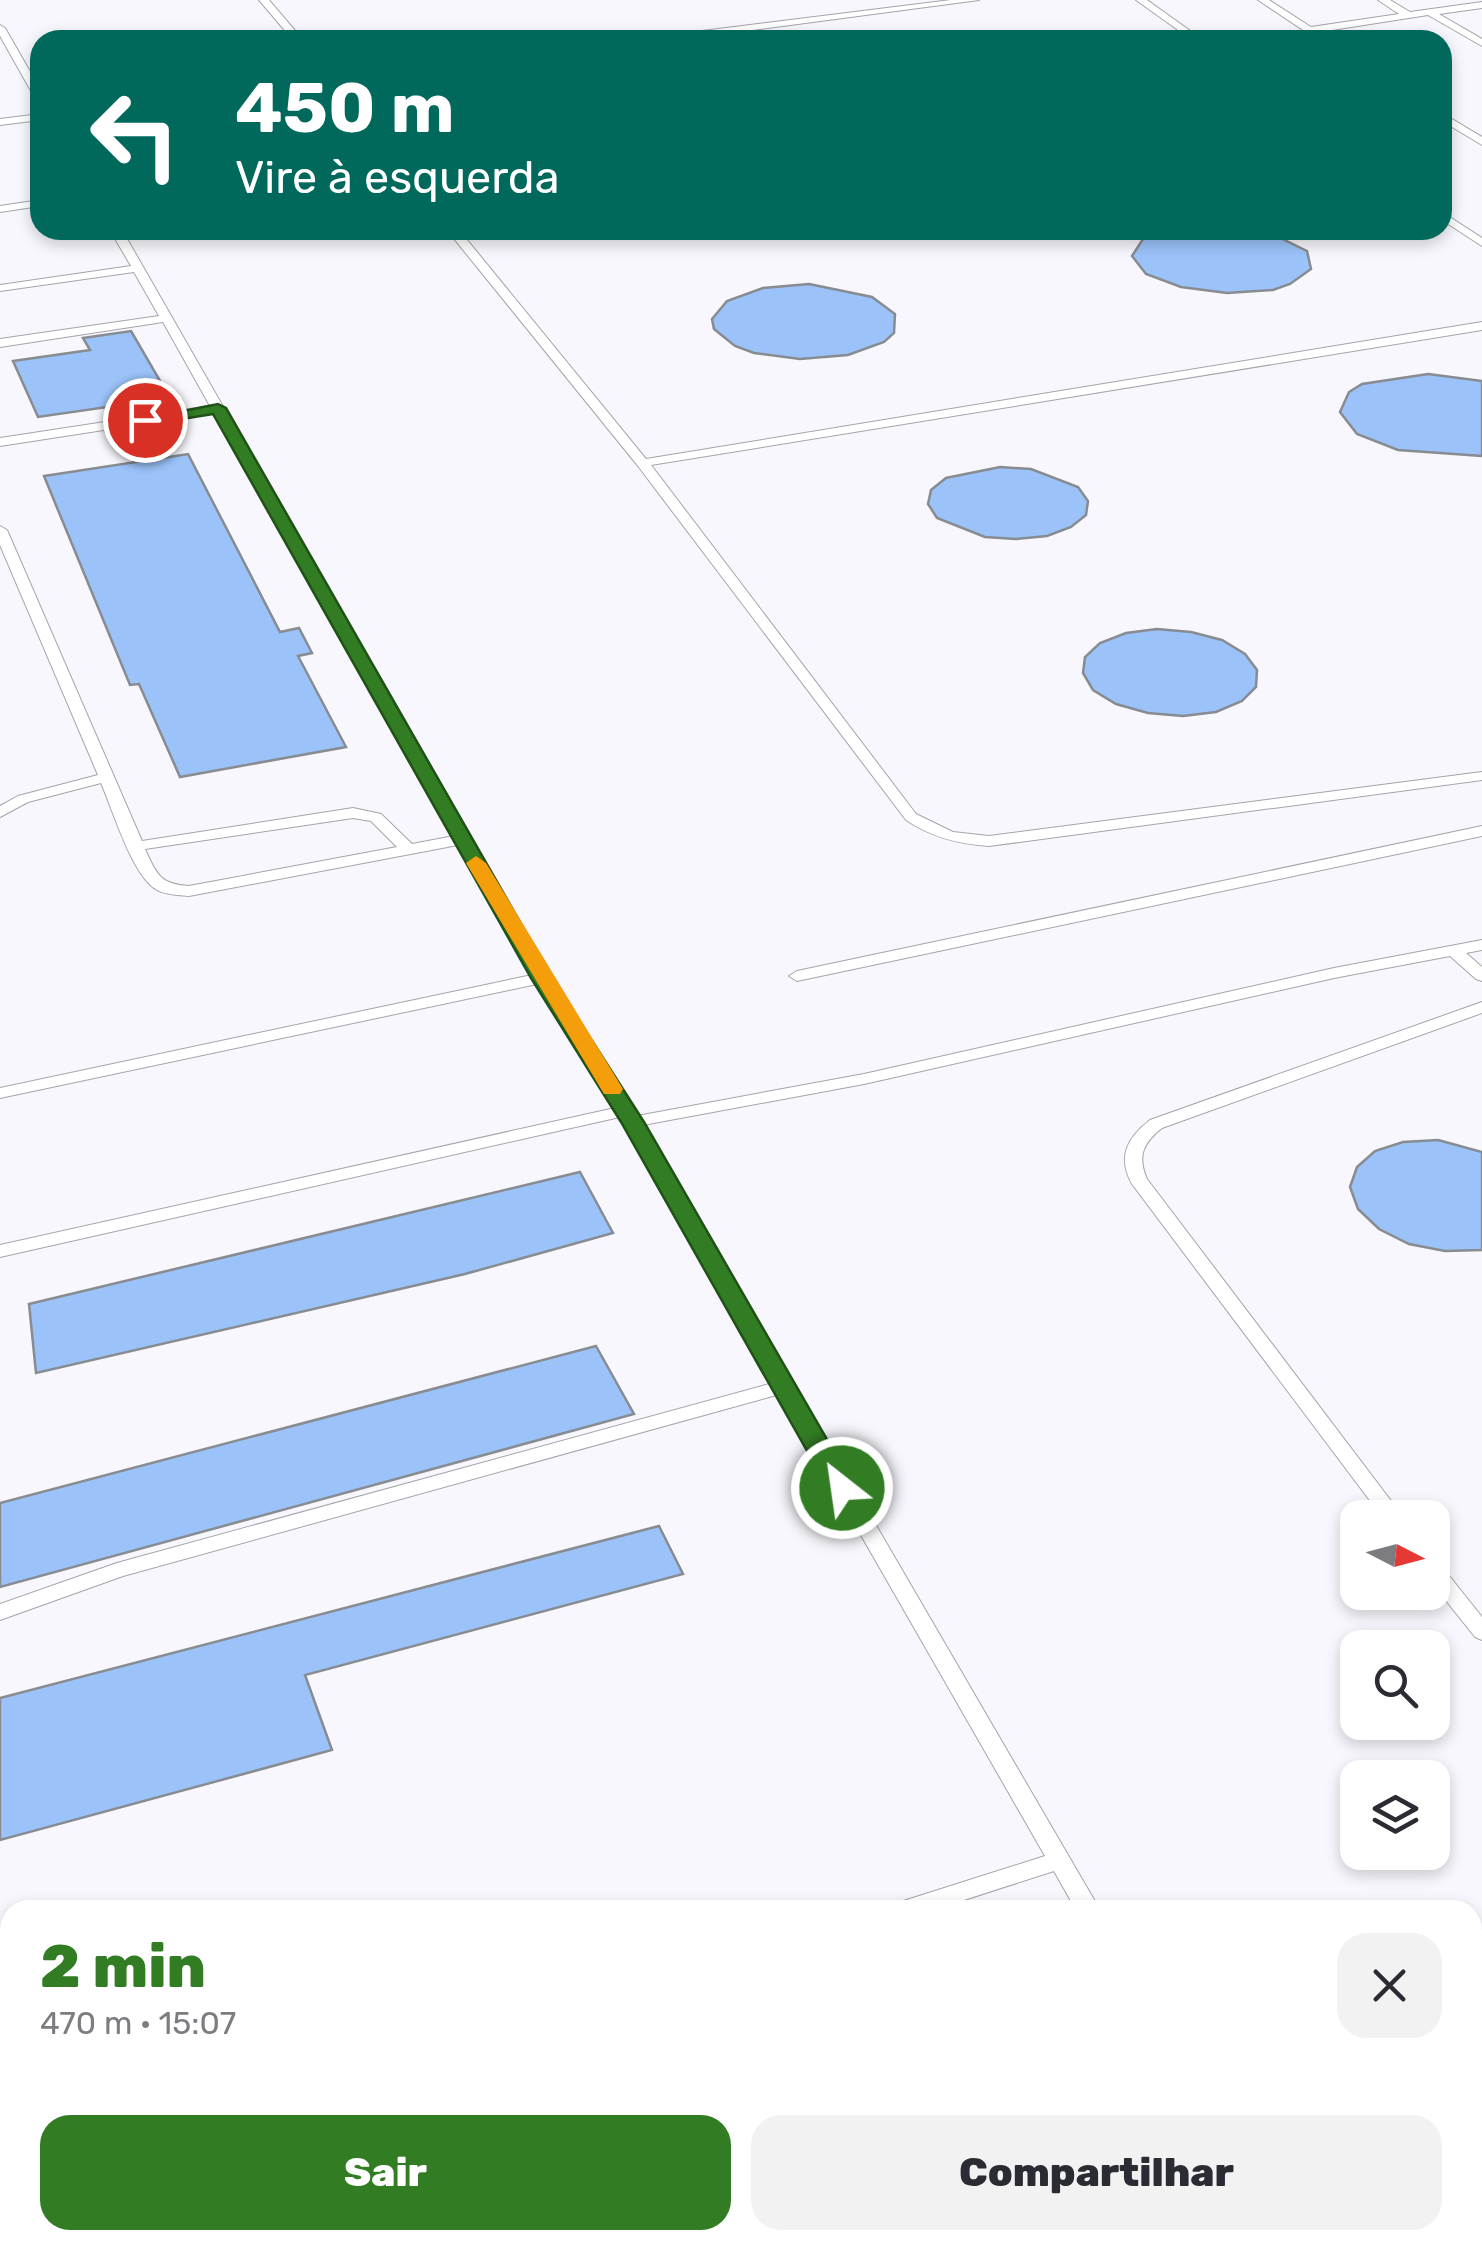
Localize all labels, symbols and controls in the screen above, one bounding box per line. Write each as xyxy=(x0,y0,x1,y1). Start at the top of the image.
text: 450 m xyxy=(235,67,455,150)
icon: left xyxy=(70,70,200,200)
text: Vire à esquerda xyxy=(235,151,559,204)
pin xyxy=(103,378,188,463)
icon: arrive xyxy=(118,393,173,448)
position arrow xyxy=(790,1436,894,1540)
north arrow xyxy=(1340,1500,1450,1610)
map controls xyxy=(1340,1500,1450,1870)
button: search xyxy=(1340,1630,1450,1740)
button: layers xyxy=(1340,1760,1450,1870)
text: 2 min xyxy=(40,1931,206,2002)
button: close xyxy=(1337,1933,1442,2038)
text: 470 m · 15:07 xyxy=(40,2004,236,2042)
button: Sair xyxy=(40,2115,731,2230)
button: Compartilhar xyxy=(751,2115,1442,2230)

